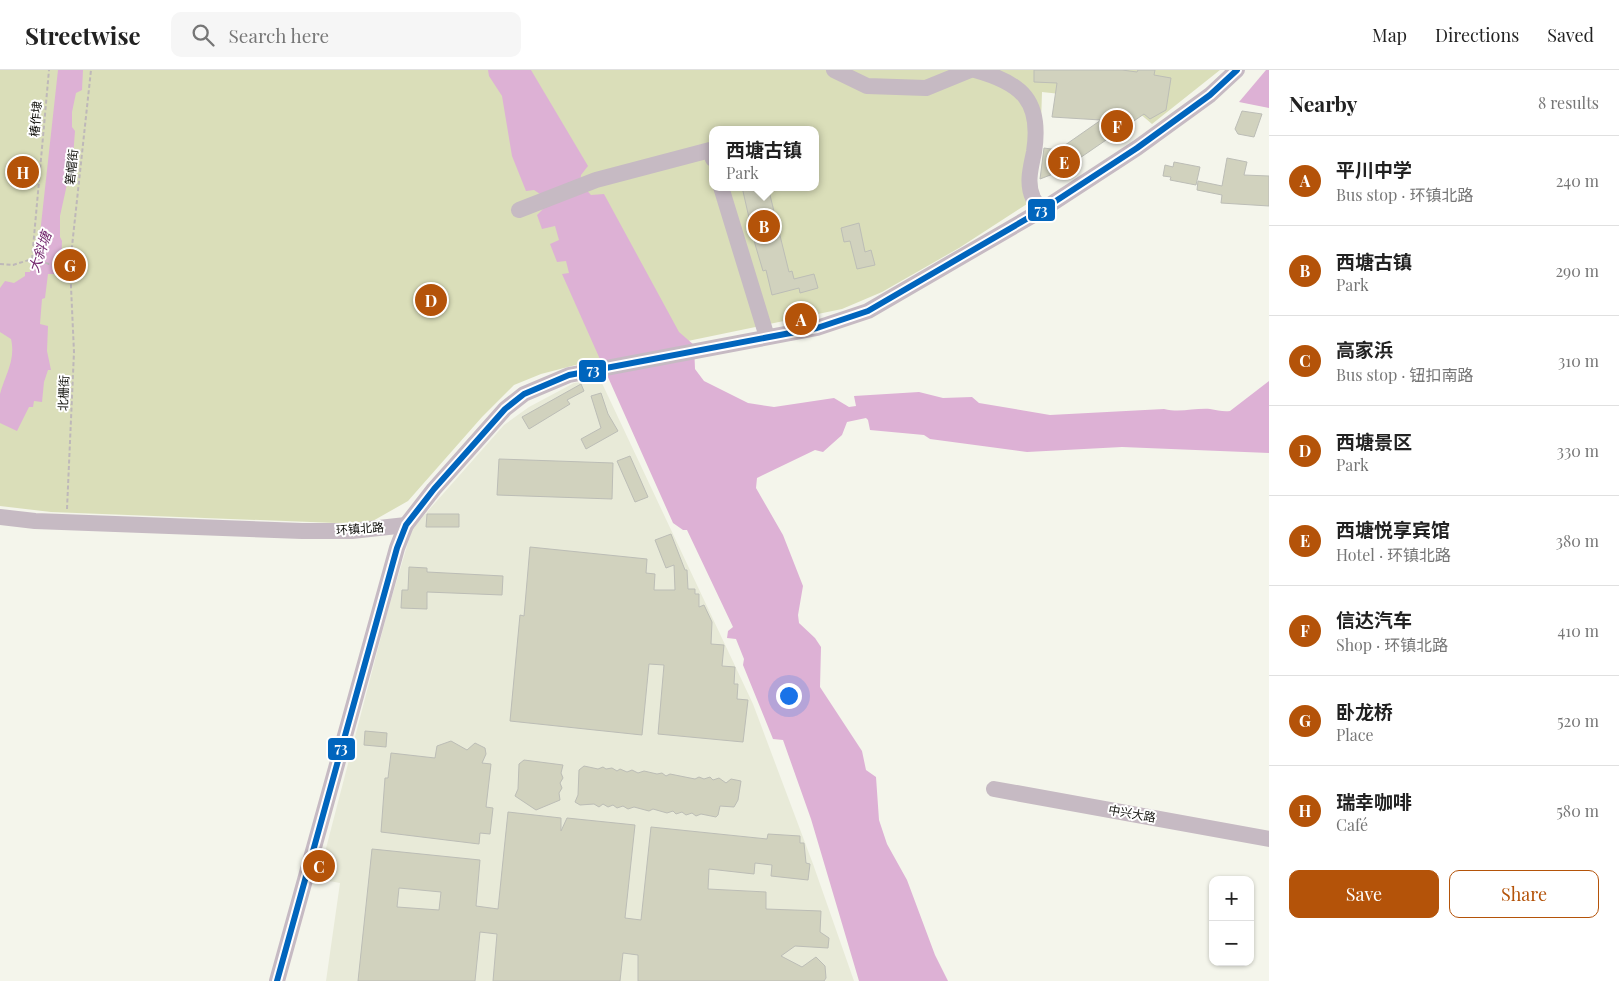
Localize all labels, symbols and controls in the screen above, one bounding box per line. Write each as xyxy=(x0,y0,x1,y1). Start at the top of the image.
search box xyxy=(171,12,521,57)
text: Streetwise xyxy=(25,19,141,51)
icon: search xyxy=(189,21,217,49)
text: Search here xyxy=(229,22,329,48)
text: Map xyxy=(1372,23,1407,47)
text: Directions xyxy=(1435,23,1519,47)
text: Saved xyxy=(1547,23,1594,47)
text: Nearby xyxy=(1289,89,1358,117)
text: 8 results xyxy=(1538,92,1599,113)
street label: 椿作埭 xyxy=(25,100,45,138)
pin: F xyxy=(1101,107,1133,145)
popup xyxy=(709,126,819,191)
text: 西塘古镇 xyxy=(726,136,802,162)
pin: E xyxy=(1048,143,1080,181)
street label: 箬帽街 xyxy=(61,148,81,186)
pin: H xyxy=(7,153,39,191)
text: 平川中学 xyxy=(1336,156,1412,182)
text: Park xyxy=(726,162,759,183)
text: A xyxy=(1300,170,1310,191)
text: 240 m xyxy=(1556,170,1599,191)
text: Bus stop · 环镇北路 xyxy=(1336,184,1473,205)
line badge: 73 xyxy=(1027,198,1056,222)
text: 73 xyxy=(1034,200,1048,219)
pin: B xyxy=(748,207,780,245)
water label: 大斜塘 xyxy=(24,227,56,275)
pin: G xyxy=(54,246,86,284)
text: 西塘古镇 xyxy=(1336,248,1412,274)
text: B xyxy=(1300,260,1310,281)
text: 290 m xyxy=(1555,260,1599,281)
text: Park xyxy=(1336,274,1369,295)
pin: D xyxy=(415,281,447,319)
pin: A xyxy=(785,300,817,338)
text: 高家浜 xyxy=(1336,336,1393,362)
text: C xyxy=(1299,350,1311,371)
text: 310 m xyxy=(1558,350,1599,371)
line badge: 73 xyxy=(578,359,607,383)
text: 73 xyxy=(586,360,600,379)
text: Bus stop · 钮扣南路 xyxy=(1336,364,1473,385)
street label: 北栅街 xyxy=(54,375,72,411)
text: 西塘景区 xyxy=(1336,428,1412,454)
text: D xyxy=(1299,440,1311,461)
text: 330 m xyxy=(1557,440,1599,461)
text: Park xyxy=(1336,454,1369,475)
text: 西塘悦享宾馆 xyxy=(1336,516,1450,542)
street label: 环镇北路 xyxy=(335,518,384,538)
text: E xyxy=(1300,530,1310,551)
text: 380 m xyxy=(1556,530,1599,551)
text: Hotel · 环镇北路 xyxy=(1336,544,1451,565)
text: 信达汽车 xyxy=(1336,606,1412,632)
text: F xyxy=(1300,620,1310,641)
text: 410 m xyxy=(1557,620,1599,641)
text: Shop · 环镇北路 xyxy=(1336,634,1448,655)
your location xyxy=(776,683,802,709)
text: 卧龙桥 xyxy=(1336,698,1393,724)
text: G xyxy=(1299,710,1311,731)
text: 520 m xyxy=(1557,710,1599,731)
text: Place xyxy=(1336,724,1374,745)
line badge: 73 xyxy=(327,737,356,761)
text: 73 xyxy=(334,738,348,757)
text: 瑞幸咖啡 xyxy=(1336,788,1412,814)
text: H xyxy=(1299,800,1311,821)
text: 580 m xyxy=(1556,800,1599,821)
street label: 中兴大路 xyxy=(1107,801,1157,825)
text: Café xyxy=(1336,814,1368,835)
pin: C xyxy=(303,847,335,885)
button: Save xyxy=(1289,870,1439,918)
button: Share xyxy=(1449,870,1599,918)
map controls xyxy=(1209,876,1254,966)
button: + xyxy=(1209,876,1254,921)
button: − xyxy=(1209,921,1254,966)

